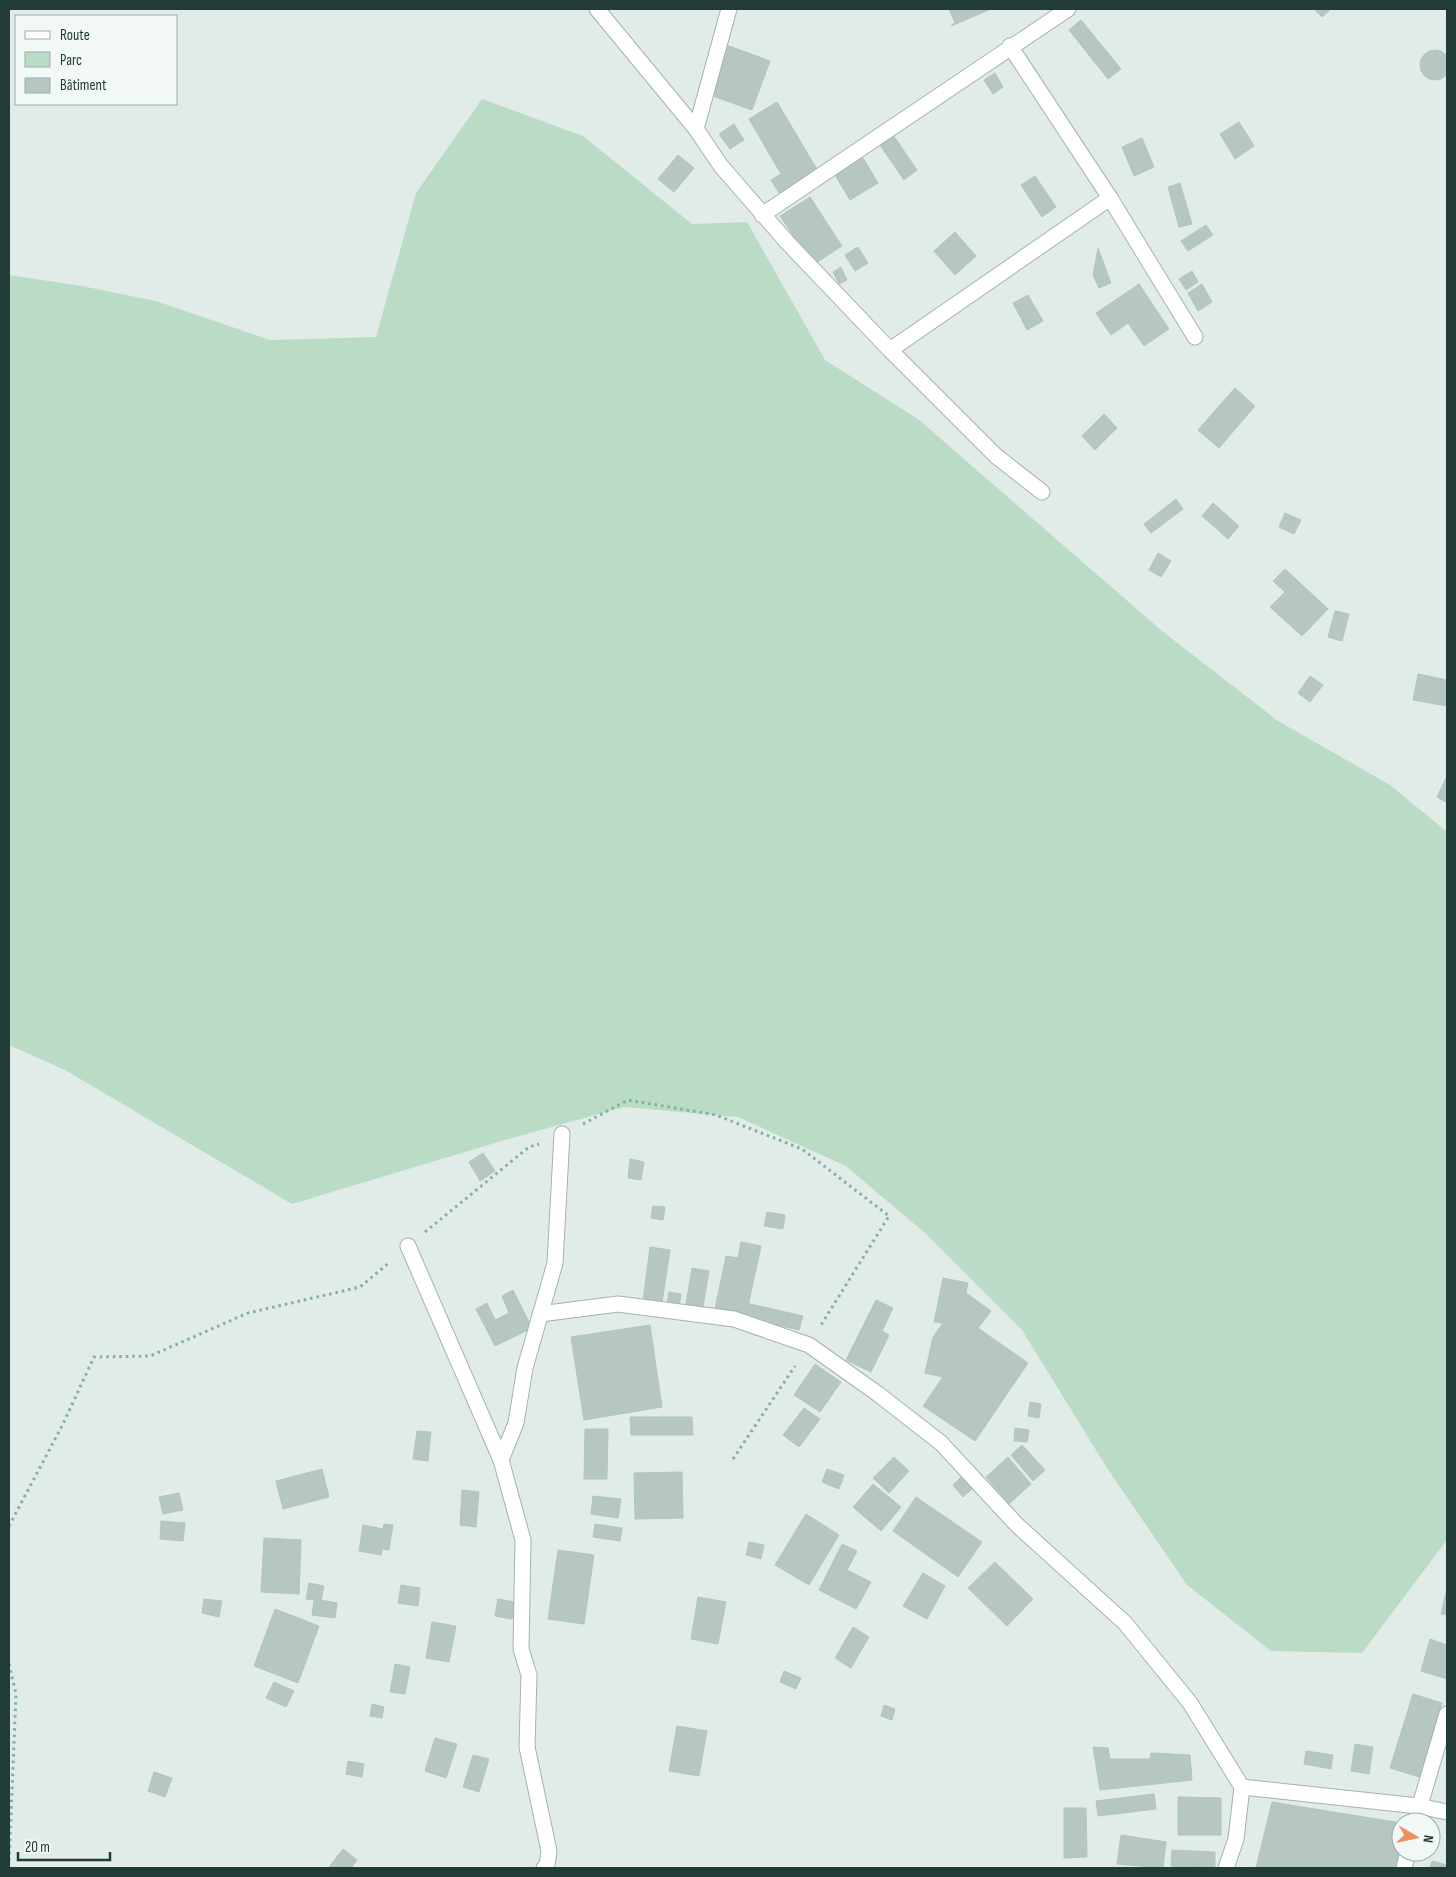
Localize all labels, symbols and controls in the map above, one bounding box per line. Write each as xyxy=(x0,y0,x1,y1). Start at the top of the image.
legend xyxy=(15,15,178,105)
text: Route xyxy=(60,26,90,45)
text: Parc xyxy=(60,51,82,70)
text: Bâtiment xyxy=(60,76,107,95)
north arrow xyxy=(1391,1812,1441,1862)
scale bar xyxy=(18,1830,110,1862)
text: N xyxy=(1419,1834,1437,1844)
text: 20 m xyxy=(25,1838,50,1857)

